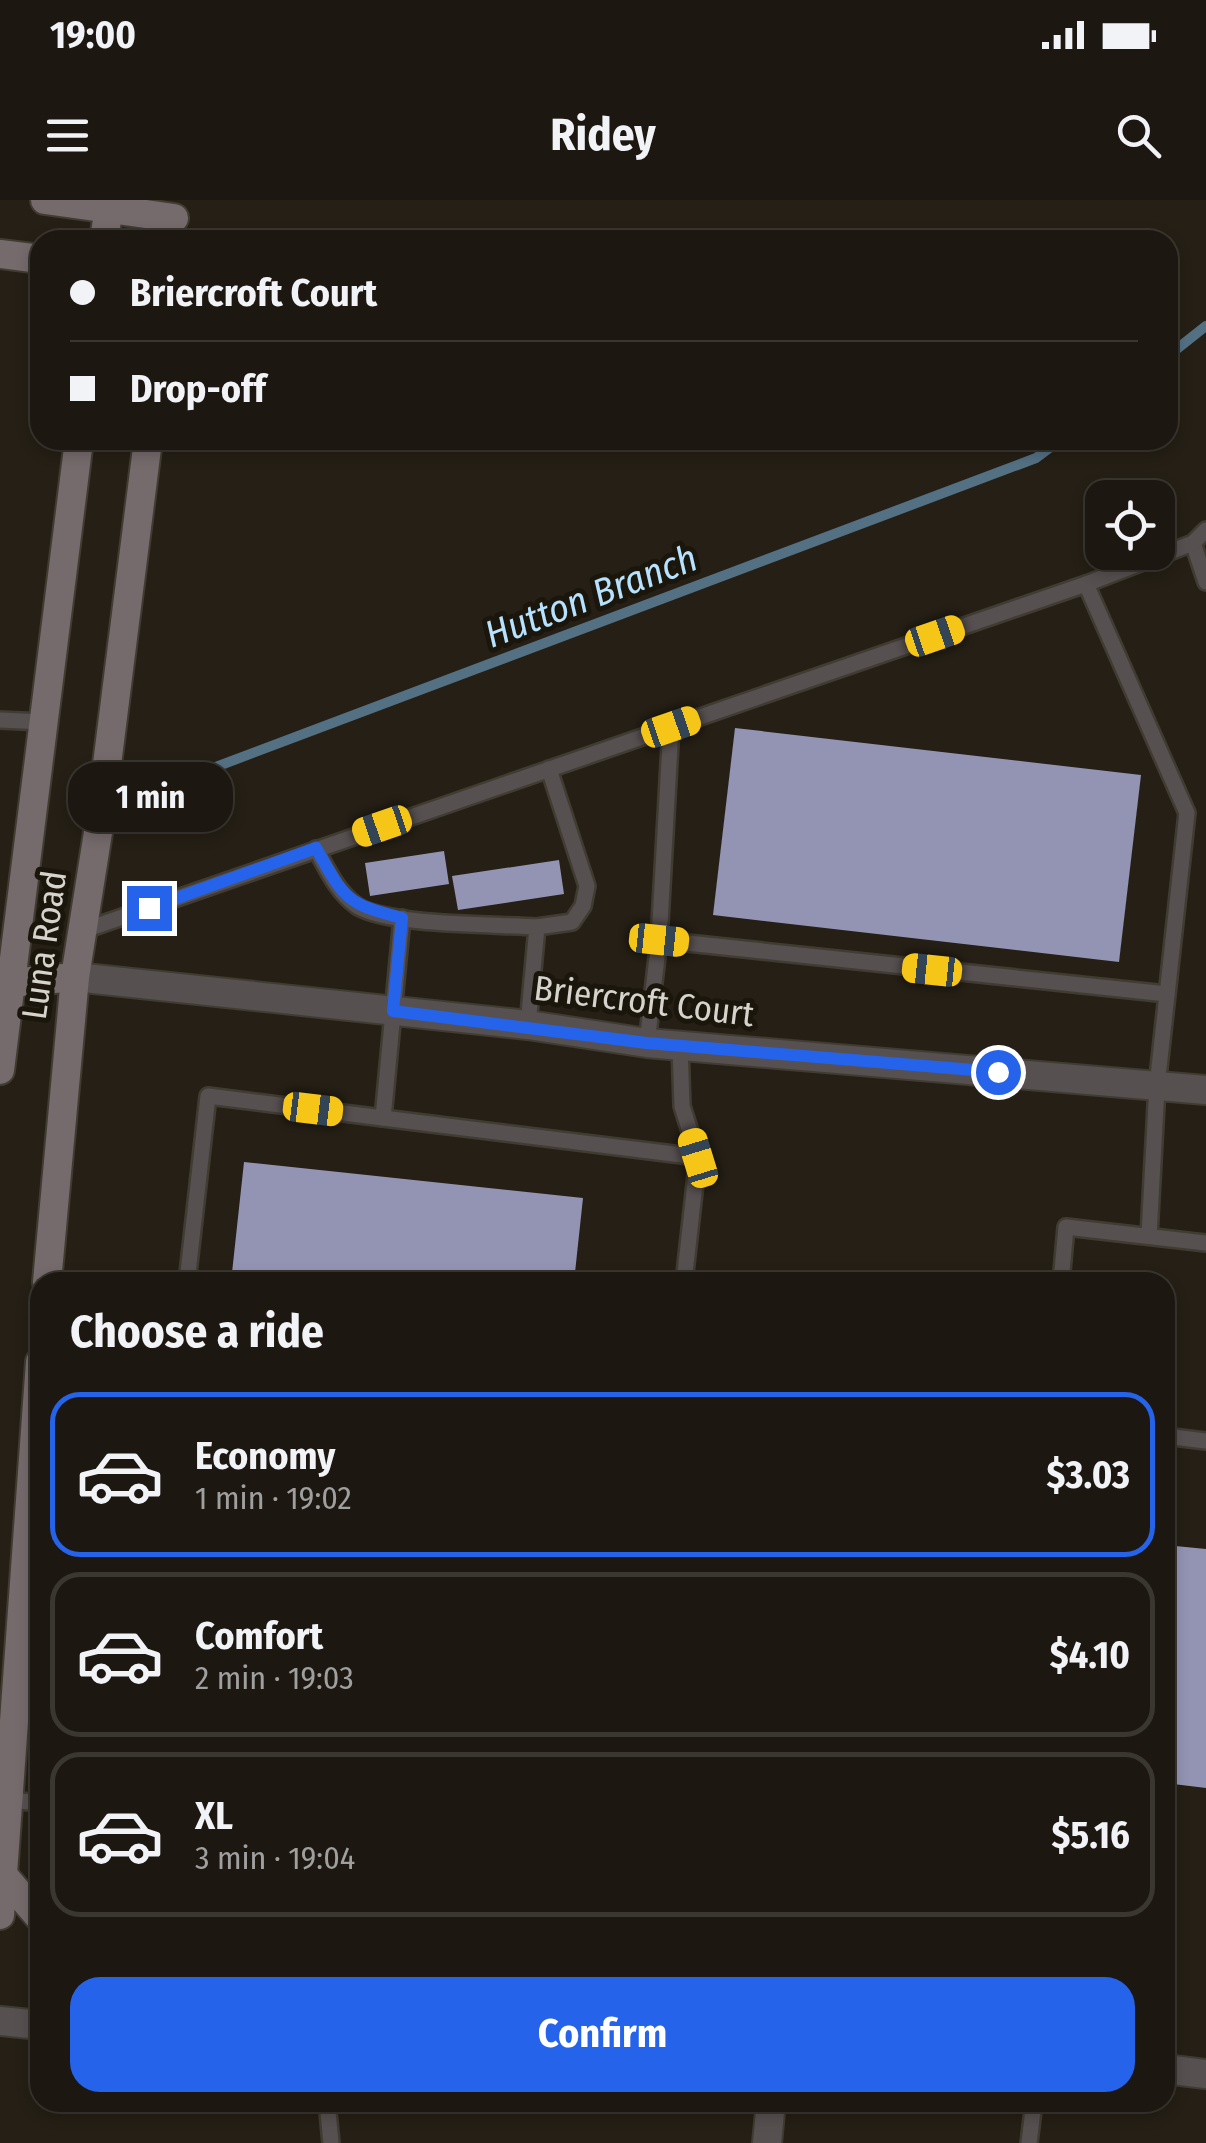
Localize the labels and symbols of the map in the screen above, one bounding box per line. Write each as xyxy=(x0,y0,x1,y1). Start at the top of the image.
water label: Hutton Branch xyxy=(478,534,704,658)
car xyxy=(902,612,968,660)
car xyxy=(638,703,704,751)
callout: 1 min xyxy=(66,763,232,833)
car xyxy=(349,802,415,850)
street label: Luna Road xyxy=(13,868,75,1022)
route end xyxy=(127,886,172,931)
car xyxy=(628,922,690,958)
car xyxy=(901,952,963,988)
street label: Briercroft Court xyxy=(532,967,757,1035)
route start xyxy=(976,1050,1021,1095)
car xyxy=(281,1090,345,1128)
car xyxy=(675,1125,721,1191)

